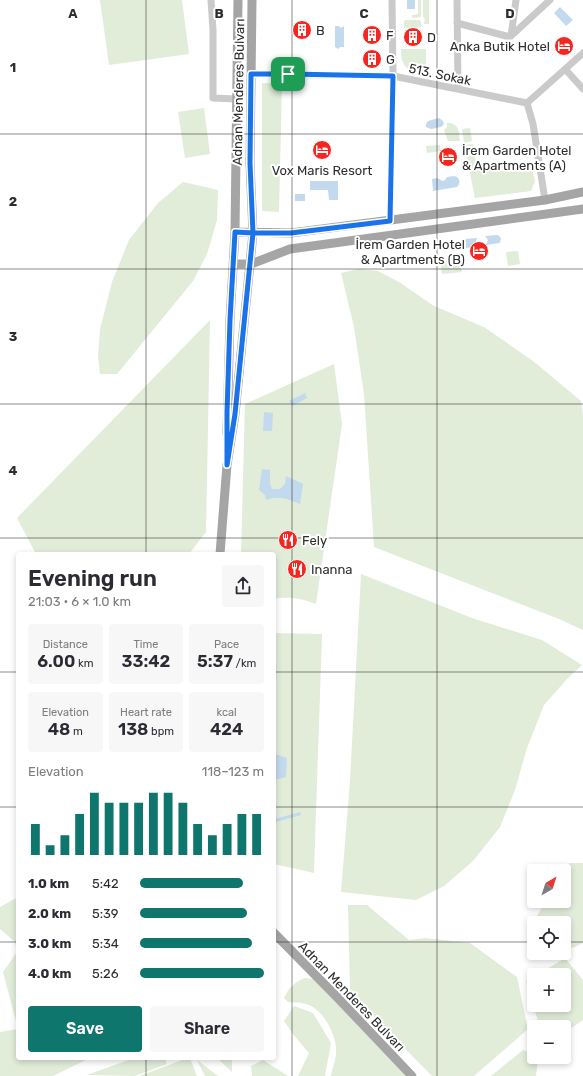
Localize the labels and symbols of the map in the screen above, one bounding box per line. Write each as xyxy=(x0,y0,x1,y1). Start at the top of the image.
text: A xyxy=(68,6,78,21)
text: B xyxy=(214,6,224,21)
text: C xyxy=(359,6,369,21)
text: D xyxy=(505,6,515,21)
street label: Adnan Menderes Bulvarı xyxy=(230,19,247,166)
building icon: B xyxy=(291,19,313,41)
place label: B xyxy=(316,23,325,38)
building icon: F xyxy=(361,24,383,46)
building icon: D xyxy=(402,26,424,48)
place label: F xyxy=(386,28,394,43)
place label: D xyxy=(427,30,436,45)
hotel icon: Anka Butik Hotel xyxy=(553,35,575,57)
place label: Anka Butik Hotel xyxy=(450,39,550,54)
building icon: G xyxy=(361,48,383,70)
place label: G xyxy=(386,52,395,67)
pin xyxy=(271,57,305,91)
text: 1 xyxy=(10,60,16,75)
street label: 513. Sokak xyxy=(407,61,473,88)
hotel icon: Vox Maris Resort xyxy=(311,139,333,161)
place label: İrem Garden Hotel & Apartments (A) xyxy=(462,143,572,173)
hotel icon: İrem Garden Hotel & Apartments (A) xyxy=(437,146,459,168)
place label: Vox Maris Resort xyxy=(272,163,372,178)
text: 2 xyxy=(9,194,17,209)
place label: İrem Garden Hotel & Apartments (B) xyxy=(356,237,465,267)
hotel icon: İrem Garden Hotel & Apartments (B) xyxy=(468,240,490,262)
text: 3 xyxy=(9,329,18,344)
text: 4 xyxy=(9,463,18,478)
restaurant icon: Fely xyxy=(277,529,299,551)
place label: Fely xyxy=(302,533,327,548)
restaurant icon: Inanna xyxy=(286,558,308,580)
place label: Inanna xyxy=(311,562,353,577)
north arrow xyxy=(527,864,571,908)
street label: Adnan Menderes Bulvarı xyxy=(295,938,408,1054)

